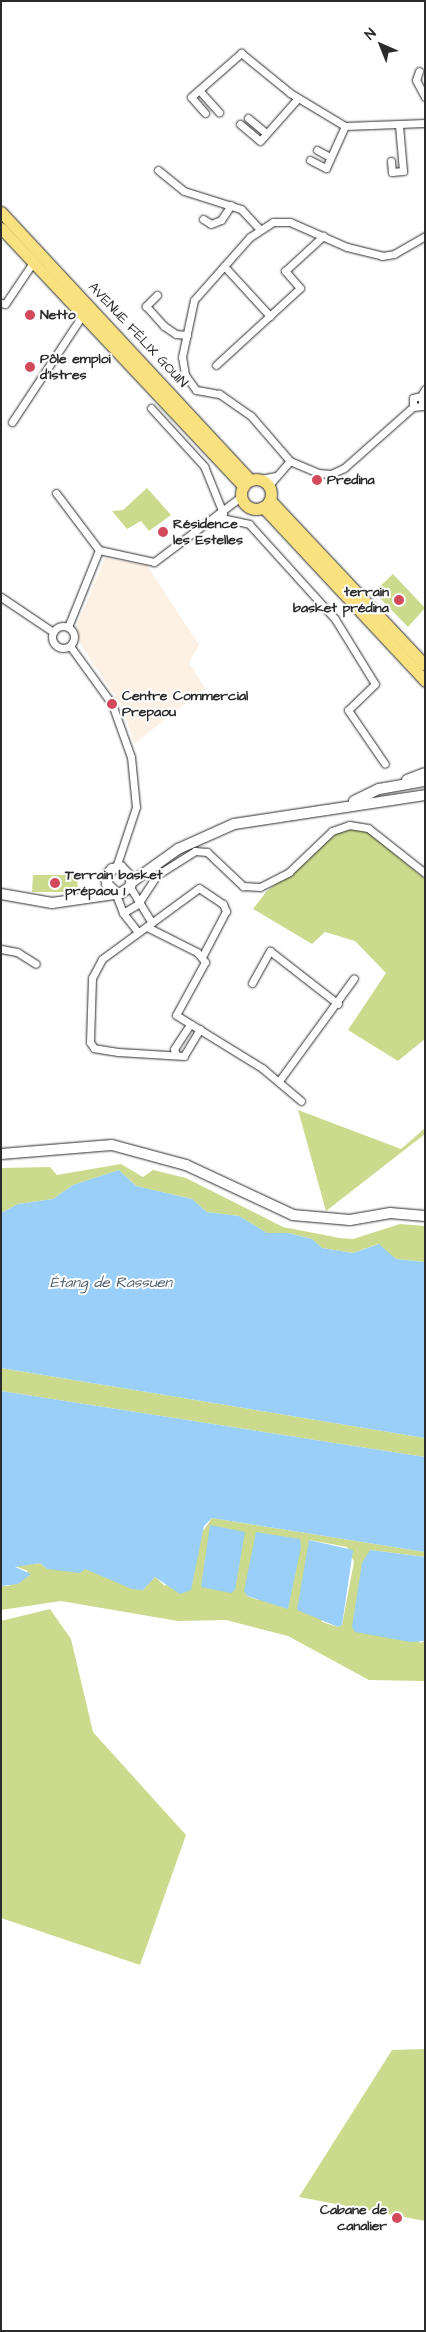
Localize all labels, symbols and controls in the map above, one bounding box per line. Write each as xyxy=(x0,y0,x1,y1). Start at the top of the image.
north arrow xyxy=(356,20,406,70)
text: N xyxy=(360,24,381,44)
street label: AVENUE FÉLIX GOUIN xyxy=(85,279,191,391)
place label: Netto xyxy=(40,307,76,323)
marker: Netto xyxy=(24,309,36,321)
place label: Pôle emploi d'Istres xyxy=(40,351,111,384)
marker: Pôle emploi d'Istres xyxy=(24,361,36,373)
place label: Predina xyxy=(327,472,375,488)
marker: Predina xyxy=(311,474,323,486)
place label: Résidence les Estelles xyxy=(173,516,243,548)
marker: Résidence les Estelles xyxy=(157,526,169,538)
place label: terrain basket prédina xyxy=(293,584,389,616)
marker: terrain basket prédina xyxy=(393,594,405,606)
place label: Centre Commercial Prepaou xyxy=(122,688,248,720)
marker: Centre Commercial Prepaou xyxy=(106,698,118,710)
place label: Terrain basket prépaou 1 xyxy=(65,867,162,900)
marker: Terrain basket prépaou 1 xyxy=(49,877,61,889)
water label: Étang de Rassuen xyxy=(50,1274,172,1292)
place label: Cabane de canalier xyxy=(320,2202,387,2234)
marker: Cabane de canalier xyxy=(391,2212,403,2224)

